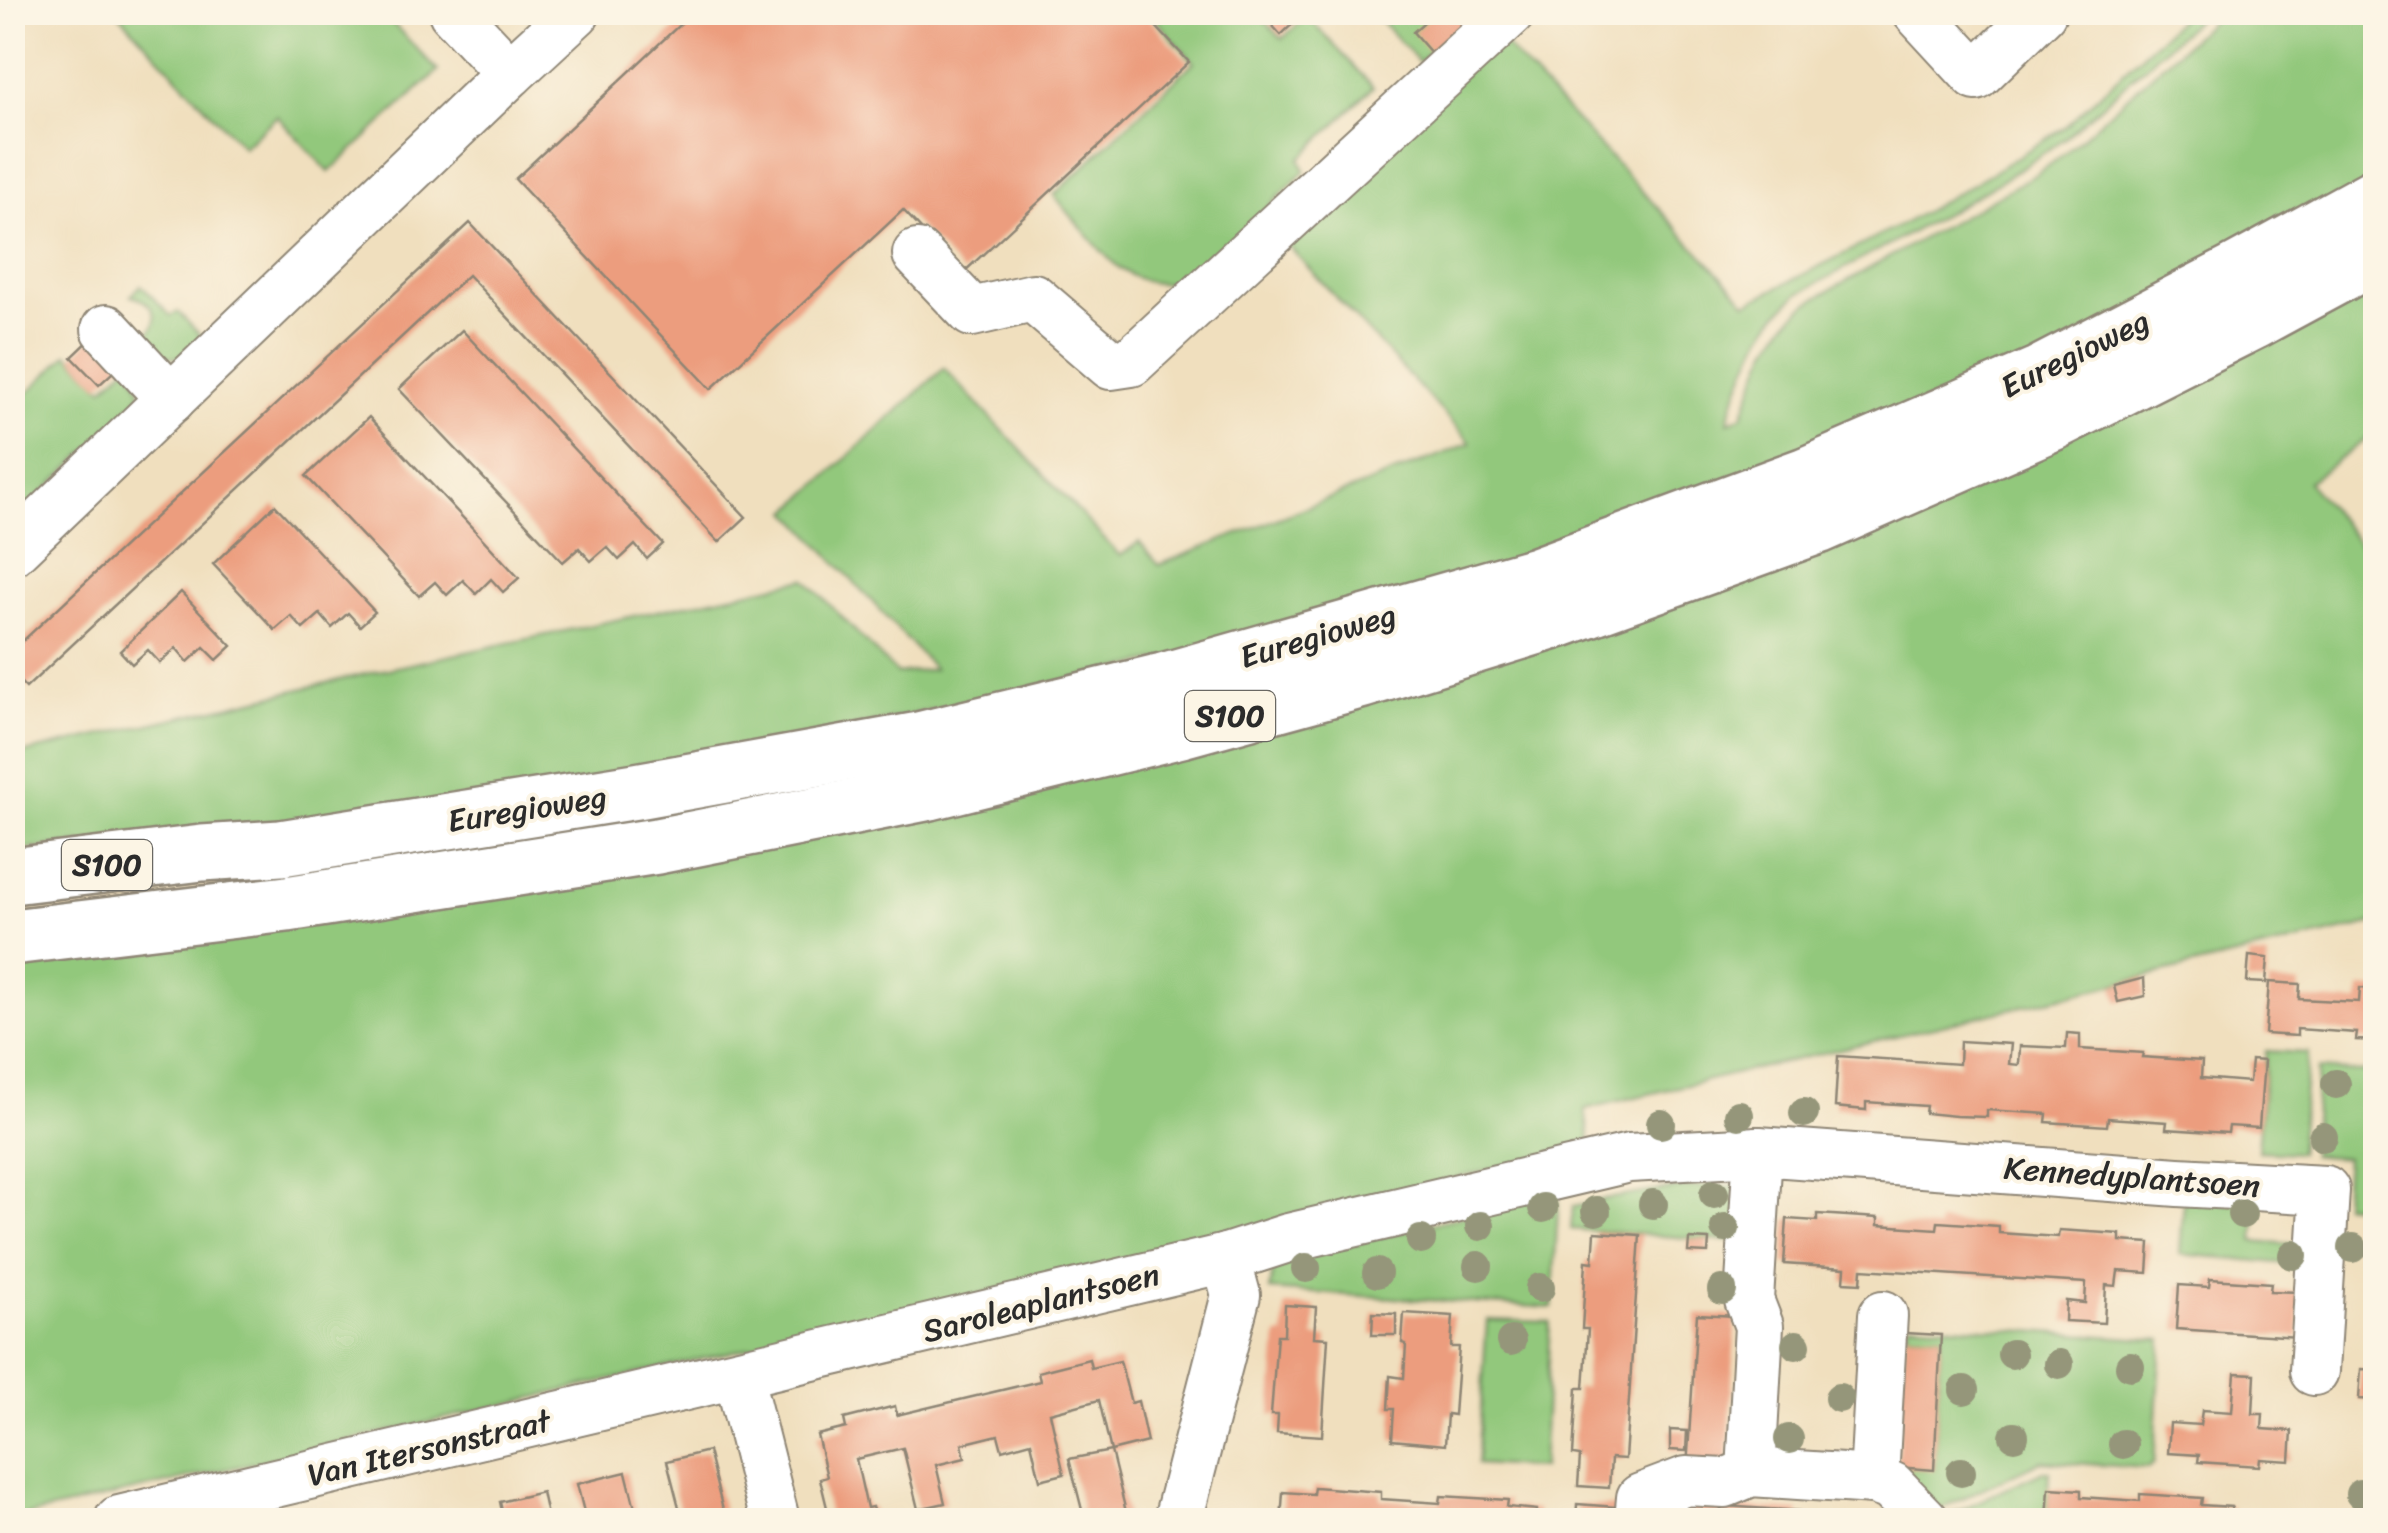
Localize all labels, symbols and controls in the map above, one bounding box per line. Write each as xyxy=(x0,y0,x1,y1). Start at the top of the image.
street label: Euregioweg xyxy=(1990,293,2160,415)
street label: Euregioweg xyxy=(1233,586,1403,686)
road number: S100 xyxy=(1185,691,1275,741)
street label: Euregioweg xyxy=(443,768,611,850)
road number: S100 xyxy=(62,840,152,890)
street label: Kennedyplantsoen xyxy=(2002,1140,2262,1214)
street label: Saroleaplantsoen xyxy=(916,1246,1166,1360)
street label: Van Itersonstraat xyxy=(302,1392,557,1504)

